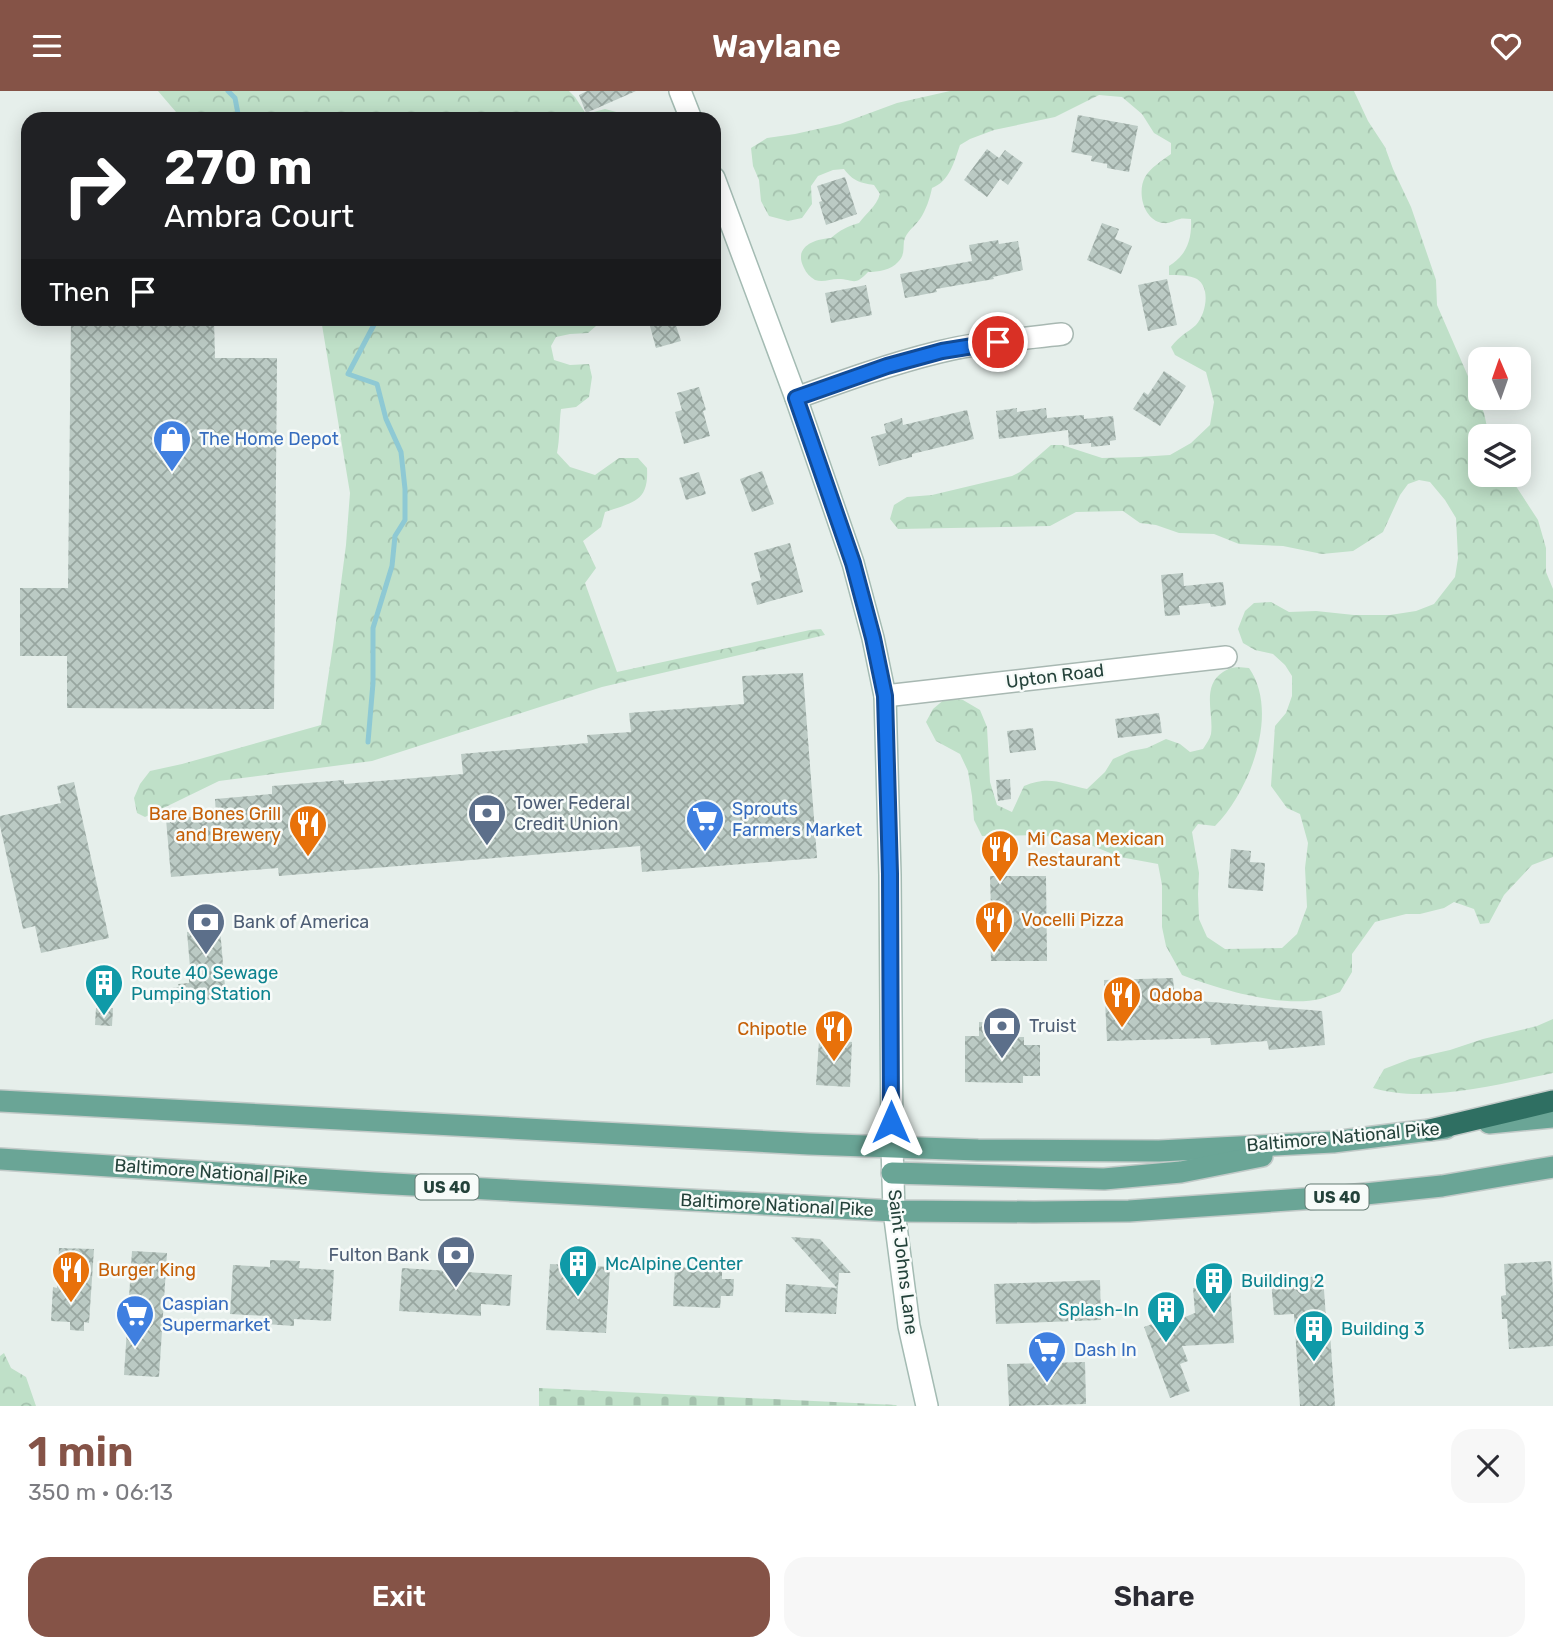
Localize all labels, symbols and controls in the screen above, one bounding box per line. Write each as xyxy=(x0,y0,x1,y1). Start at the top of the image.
icon: menu xyxy=(28,27,66,65)
text: Waylane xyxy=(712,27,841,65)
icon: heart xyxy=(1487,27,1525,65)
text: 270 m xyxy=(164,138,313,196)
icon: right xyxy=(49,140,140,231)
text: Ambra Court xyxy=(164,197,354,235)
icon: arrive xyxy=(124,273,162,311)
text: Then xyxy=(49,277,110,308)
pin xyxy=(968,312,1028,372)
icon: arrive xyxy=(979,323,1017,361)
north arrow xyxy=(1468,347,1531,409)
map controls xyxy=(1468,347,1531,487)
shop icon: The Home Depot xyxy=(151,418,193,473)
button: layers xyxy=(1468,424,1531,487)
place label: The Home Depot xyxy=(199,428,339,450)
street label: Upton Road xyxy=(1005,659,1105,693)
bank icon: Tower Federal Credit Union xyxy=(466,792,508,847)
place label: Tower Federal Credit Union xyxy=(514,792,630,835)
supermarket icon: Sprouts Farmers Market xyxy=(684,798,726,853)
place label: Sprouts Farmers Market xyxy=(732,798,862,841)
place label: Bare Bones Grill and Brewery xyxy=(149,803,281,846)
restaurant icon: Bare Bones Grill and Brewery xyxy=(287,803,329,858)
restaurant icon: Mi Casa Mexican Restaurant xyxy=(979,828,1021,883)
place label: Mi Casa Mexican Restaurant xyxy=(1027,828,1165,871)
restaurant icon: Vocelli Pizza xyxy=(973,899,1015,954)
bank icon: Bank of America xyxy=(185,901,227,956)
place label: Vocelli Pizza xyxy=(1021,909,1124,931)
place label: Bank of America xyxy=(233,911,369,933)
building icon: Route 40 Sewage Pumping Station xyxy=(83,962,125,1017)
place label: Route 40 Sewage Pumping Station xyxy=(131,962,278,1005)
restaurant icon: Qdoba xyxy=(1101,974,1143,1029)
place label: Qdoba xyxy=(1149,984,1203,1006)
bank icon: Truist xyxy=(981,1005,1023,1060)
restaurant icon: Chipotle xyxy=(813,1008,855,1063)
place label: Truist xyxy=(1029,1015,1076,1037)
place label: Chipotle xyxy=(737,1018,807,1040)
position arrow xyxy=(854,1085,928,1159)
street label: Baltimore National Pike xyxy=(1246,1118,1440,1156)
street label: Baltimore National Pike xyxy=(114,1154,308,1190)
road number: US 40 xyxy=(416,1175,478,1199)
road number: US 40 xyxy=(1306,1185,1368,1209)
street label: Saint Johns Lane xyxy=(883,1188,923,1336)
street label: Baltimore National Pike xyxy=(680,1189,874,1221)
bank icon: Fulton Bank xyxy=(435,1234,477,1289)
building icon: McAlpine Center xyxy=(557,1243,599,1298)
place label: Fulton Bank xyxy=(329,1244,430,1266)
restaurant icon: Burger King xyxy=(50,1249,92,1304)
place label: McAlpine Center xyxy=(605,1253,743,1275)
place label: Burger King xyxy=(98,1259,196,1281)
building icon: Building 2 xyxy=(1193,1260,1235,1315)
place label: Building 2 xyxy=(1241,1270,1324,1292)
building icon: Splash-In xyxy=(1145,1289,1187,1344)
supermarket icon: Caspian Supermarket xyxy=(114,1293,156,1348)
place label: Caspian Supermarket xyxy=(162,1293,270,1336)
place label: Splash-In xyxy=(1058,1299,1139,1321)
building icon: Building 3 xyxy=(1293,1308,1335,1363)
place label: Building 3 xyxy=(1341,1318,1425,1340)
supermarket icon: Dash In xyxy=(1026,1329,1068,1384)
place label: Dash In xyxy=(1074,1339,1137,1361)
text: 1 min xyxy=(28,1427,134,1477)
button: close xyxy=(1451,1429,1525,1503)
text: 350 m · 06:13 xyxy=(28,1478,173,1506)
button: Exit xyxy=(28,1557,770,1637)
button: Share xyxy=(784,1557,1525,1637)

